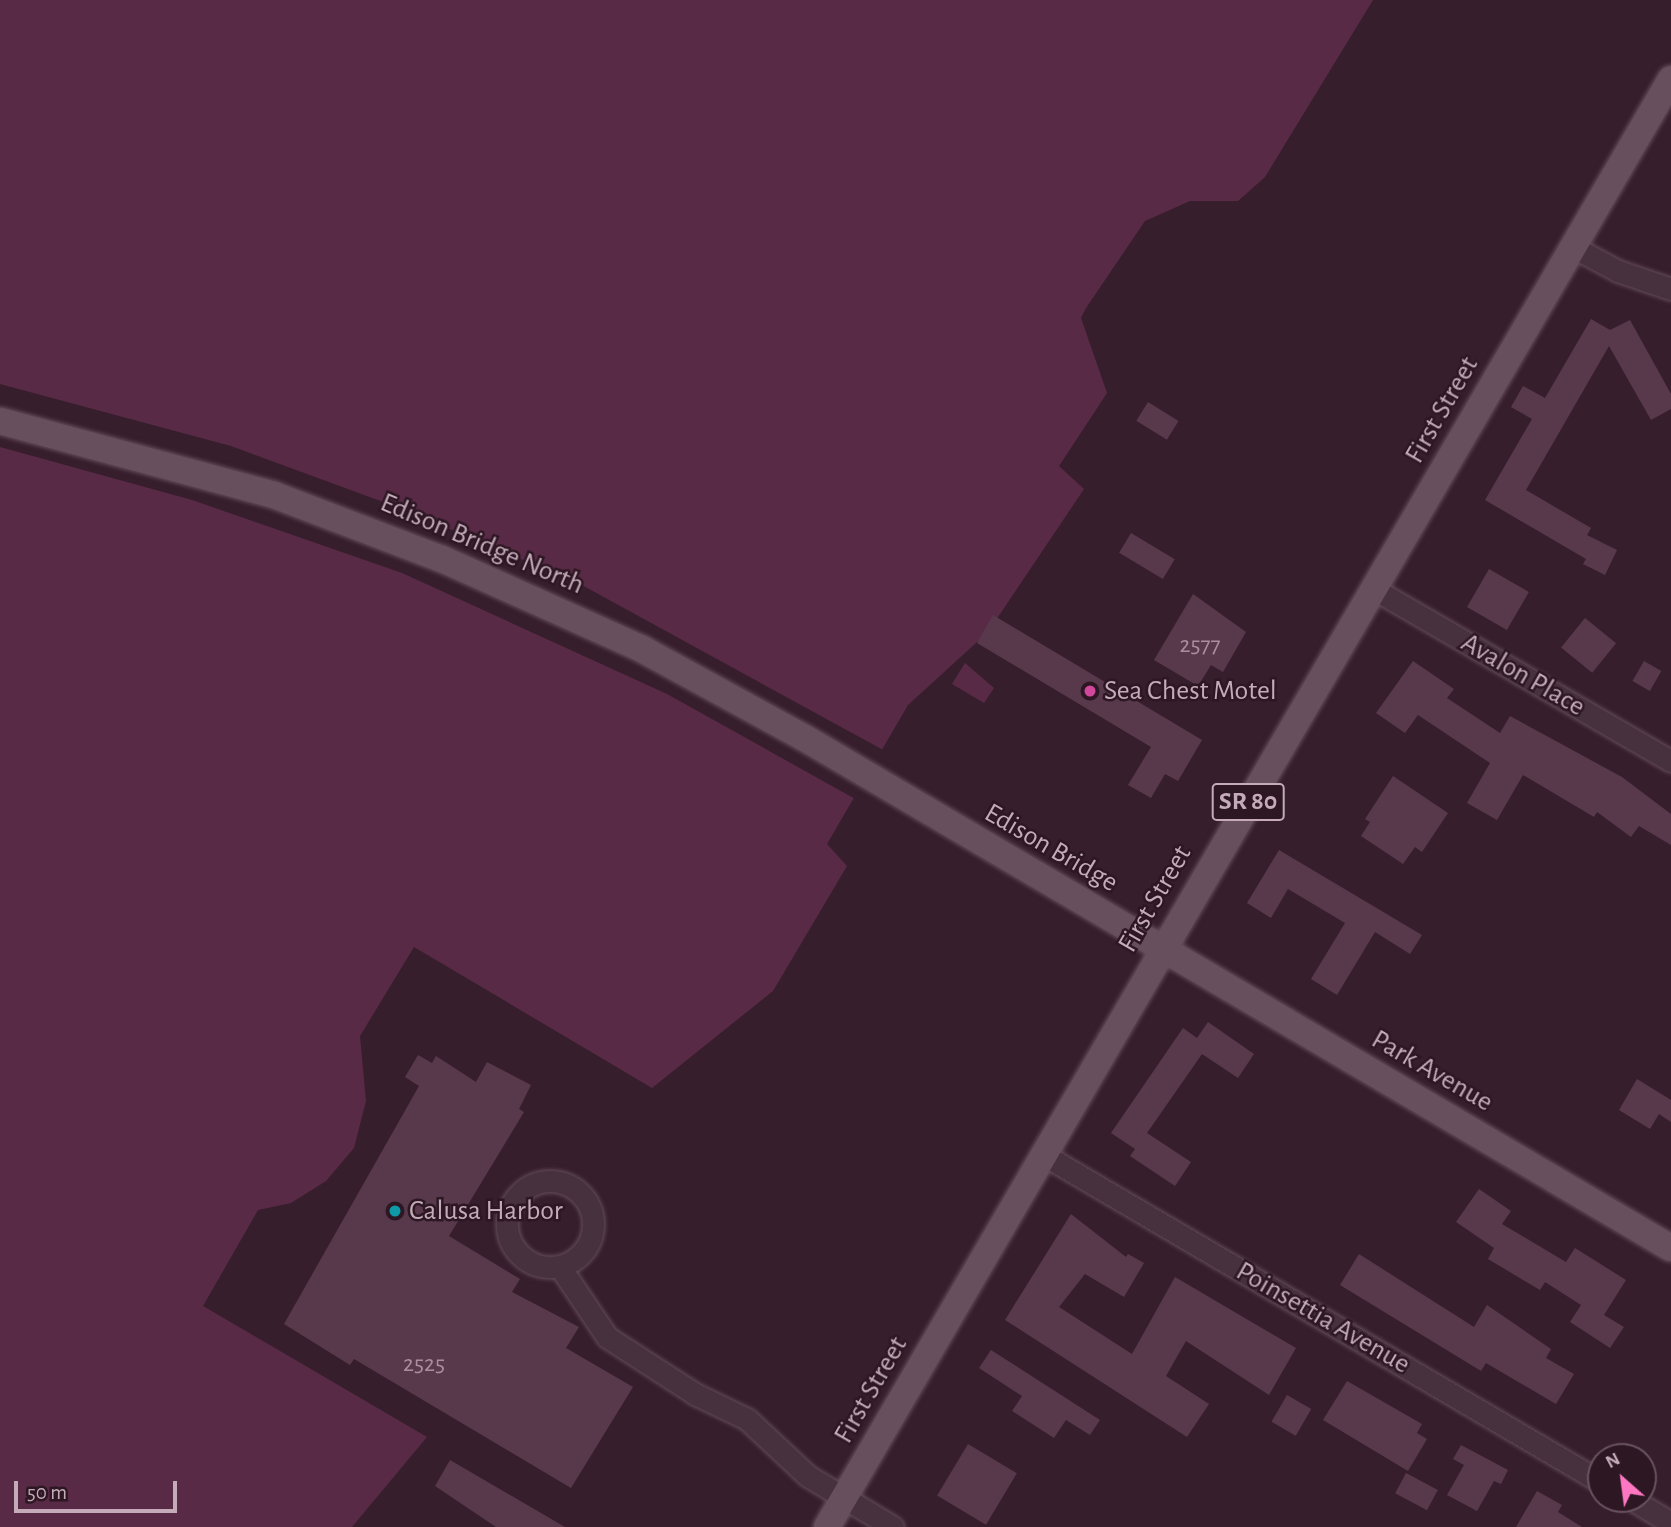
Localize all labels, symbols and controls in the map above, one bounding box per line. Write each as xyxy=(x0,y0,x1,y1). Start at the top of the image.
street label: First Street xyxy=(1398,351,1486,469)
street label: Edison Bridge North xyxy=(375,486,589,602)
street label: Avalon Place xyxy=(1455,626,1591,724)
house number: 2577 xyxy=(1180,632,1220,660)
place label: Sea Chest Motel xyxy=(1104,674,1277,708)
marker: Sea Chest Motel xyxy=(1082,683,1098,699)
road number: SR 80 xyxy=(1211,780,1285,824)
street label: Edison Bridge xyxy=(978,796,1124,900)
street label: First Street xyxy=(1111,840,1199,958)
street label: Park Avenue xyxy=(1365,1023,1499,1119)
place label: Calusa Harbor xyxy=(409,1194,563,1228)
marker: Calusa Harbor xyxy=(387,1203,403,1219)
street label: Poinsettia Avenue xyxy=(1230,1255,1416,1381)
street label: First Street xyxy=(827,1331,915,1449)
house number: 2525 xyxy=(403,1351,445,1379)
north arrow xyxy=(1587,1443,1657,1513)
text: N xyxy=(1603,1449,1623,1472)
scale bar xyxy=(18,1468,180,1512)
text: 50 m xyxy=(27,1482,67,1503)

